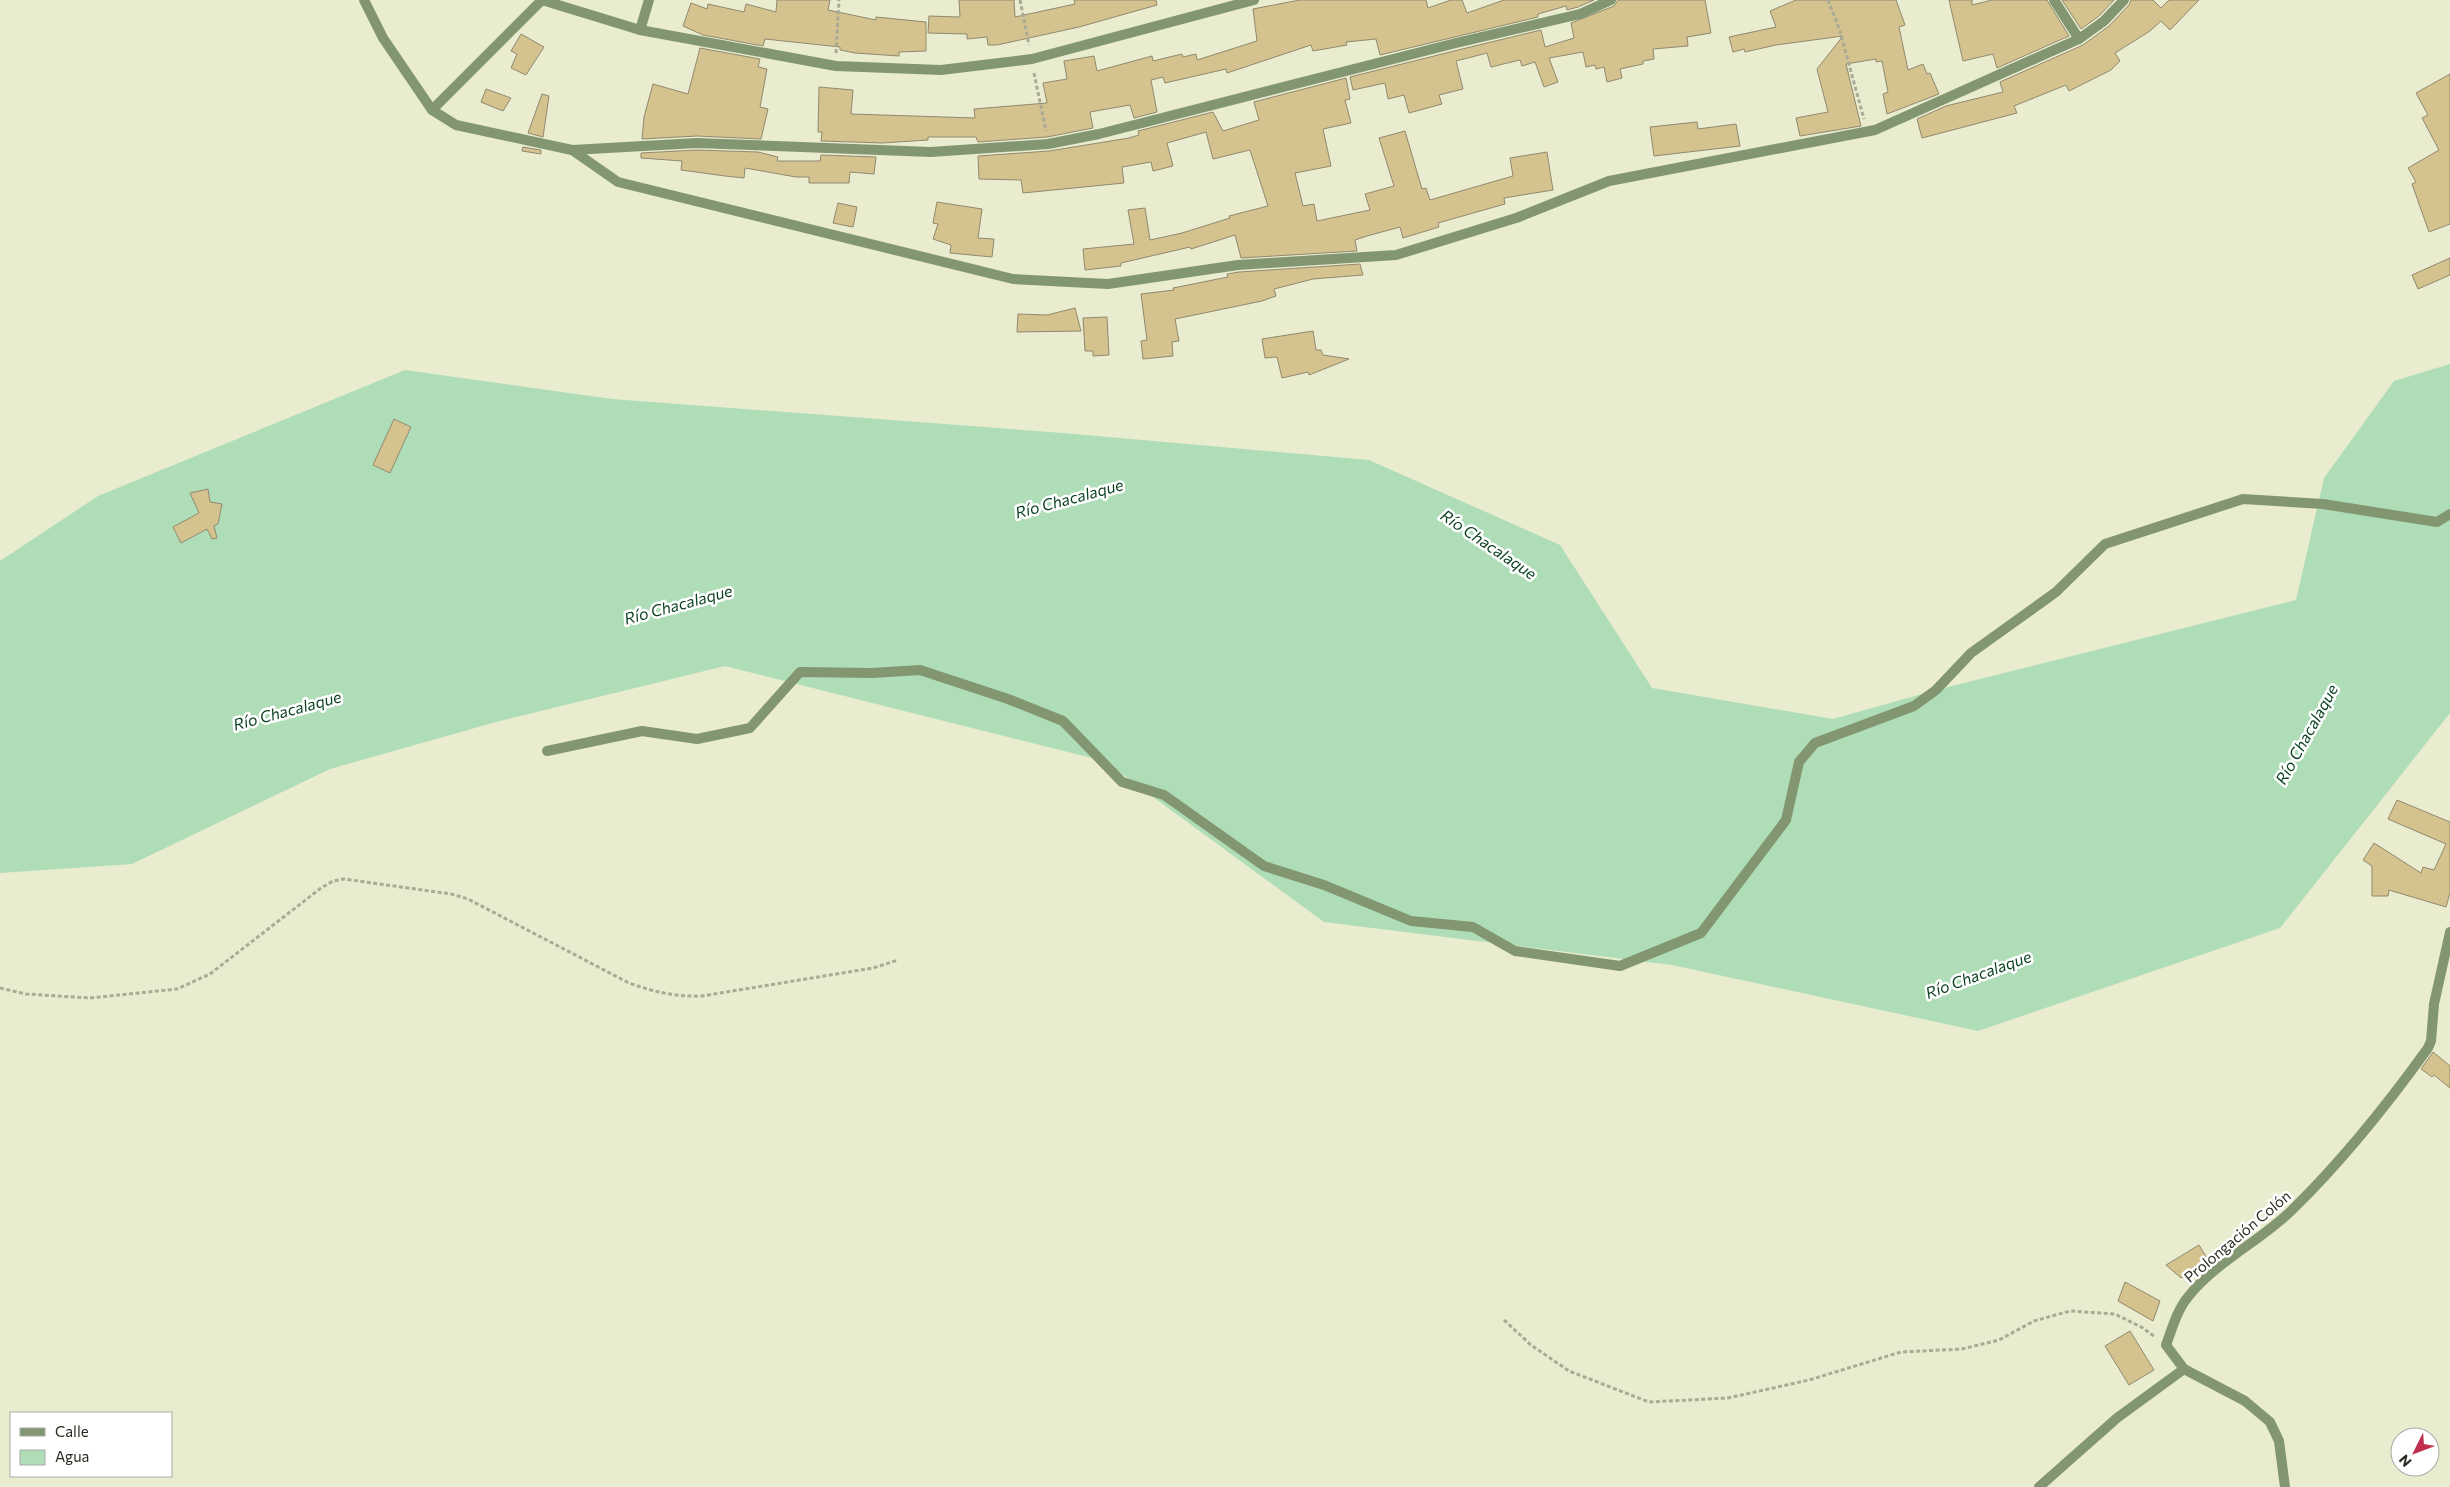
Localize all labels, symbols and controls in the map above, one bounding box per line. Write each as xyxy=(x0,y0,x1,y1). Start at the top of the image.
water label: Río Chacalaque xyxy=(1013,474,1126,522)
water label: Río Chacalaque xyxy=(1438,505,1541,583)
water label: Río Chacalaque xyxy=(622,580,735,628)
water label: Río Chacalaque xyxy=(2271,680,2342,787)
water label: Río Chacalaque xyxy=(231,686,344,734)
water label: Río Chacalaque xyxy=(1922,946,2034,1002)
street label: Prolongación Colón xyxy=(2180,1186,2294,1286)
legend xyxy=(10,1412,172,1477)
text: Calle xyxy=(55,1422,89,1440)
north arrow xyxy=(2390,1427,2440,1477)
text: Agua xyxy=(55,1447,89,1465)
text: N xyxy=(2395,1451,2415,1471)

